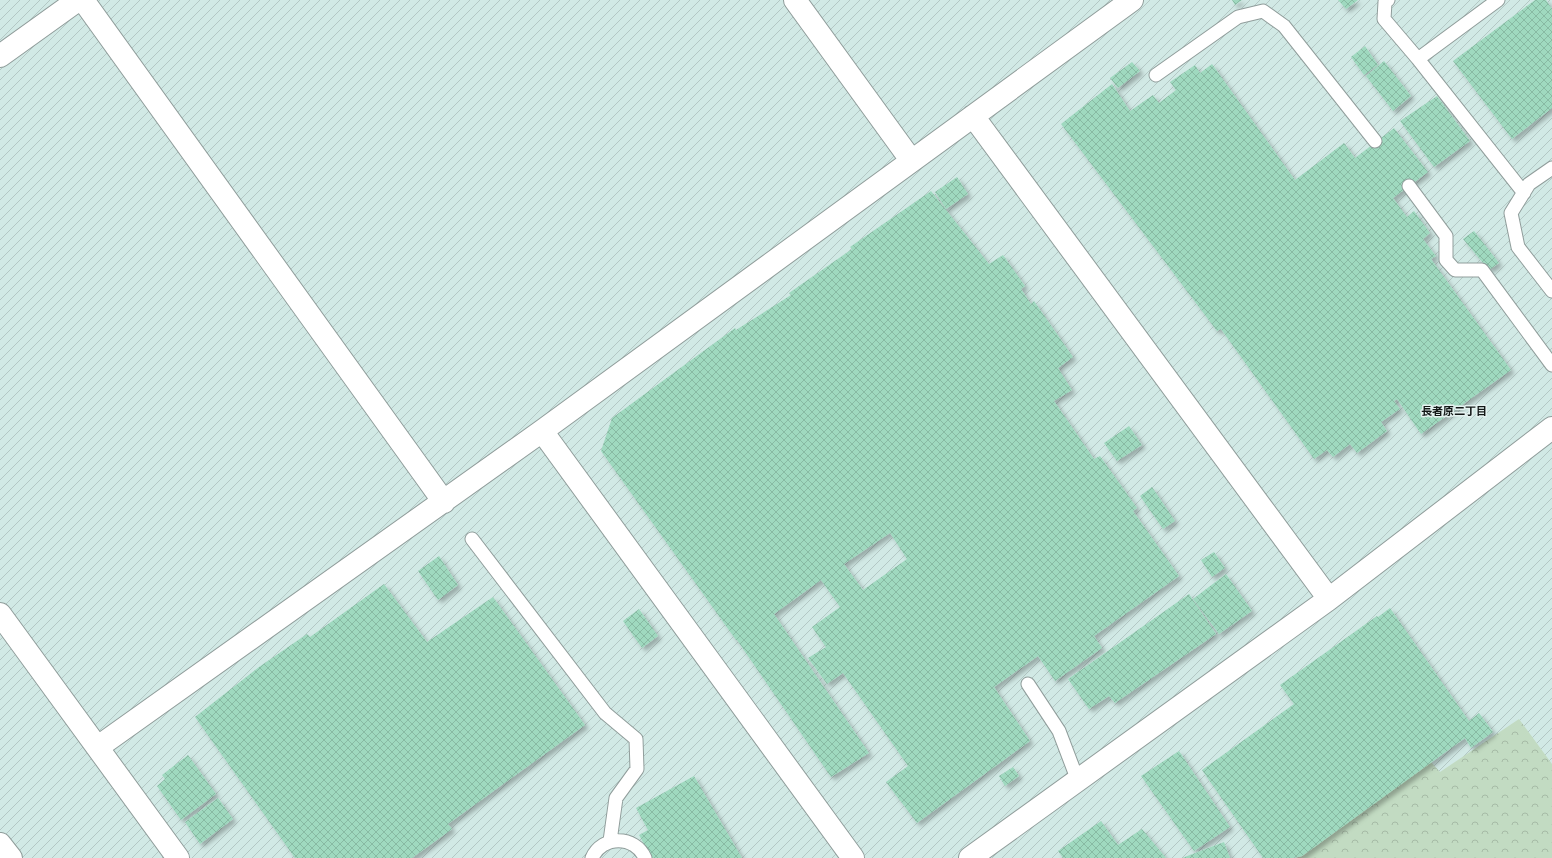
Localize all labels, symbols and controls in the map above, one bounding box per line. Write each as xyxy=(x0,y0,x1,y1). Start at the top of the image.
district label: 長者原二丁目 xyxy=(1421,405,1487,417)

